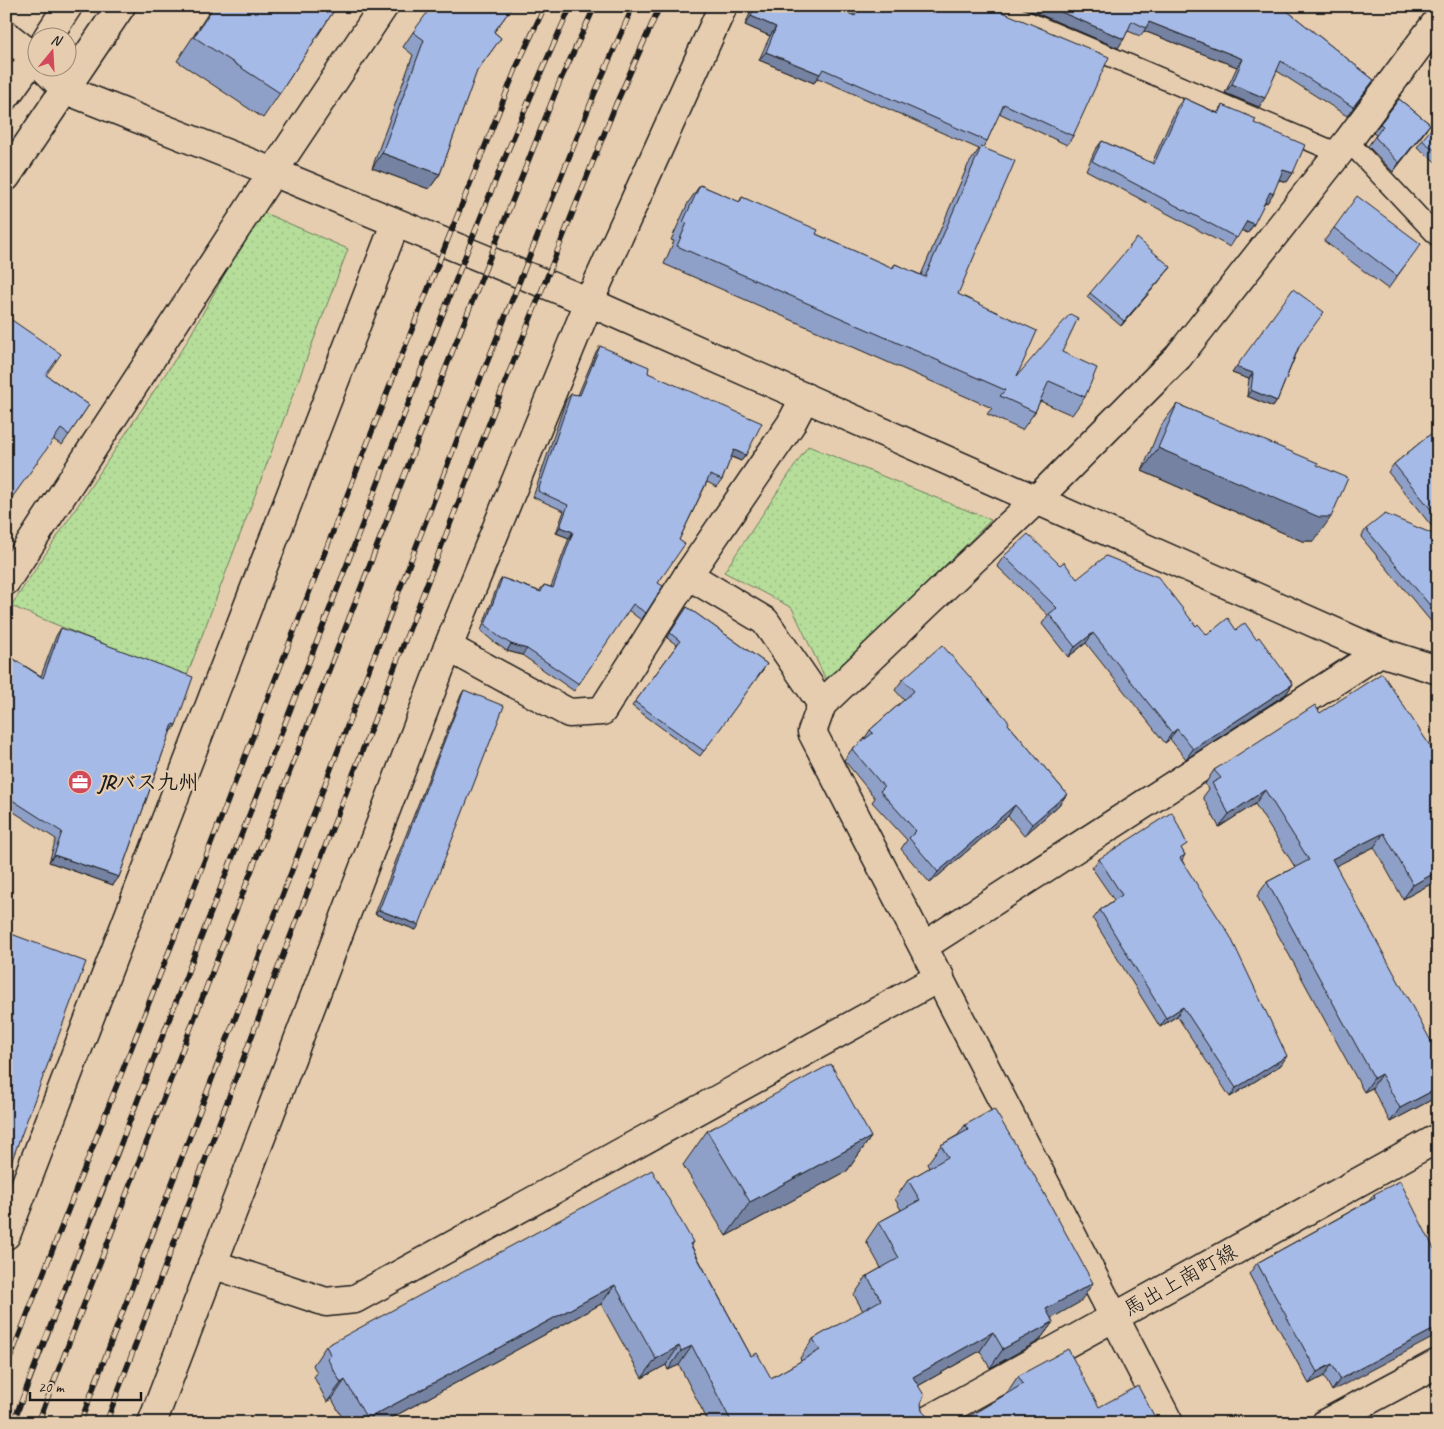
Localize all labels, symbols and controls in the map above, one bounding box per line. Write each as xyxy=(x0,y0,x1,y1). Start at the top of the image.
north arrow xyxy=(28,28,78,78)
text: N xyxy=(49,31,65,50)
office icon: JRバス九州 xyxy=(67,769,93,795)
place label: JRバス九州 xyxy=(96,769,199,795)
street label: 馬出上南町線 xyxy=(1119,1238,1241,1322)
scale bar xyxy=(30,1369,141,1401)
text: 20 m xyxy=(38,1378,65,1397)

